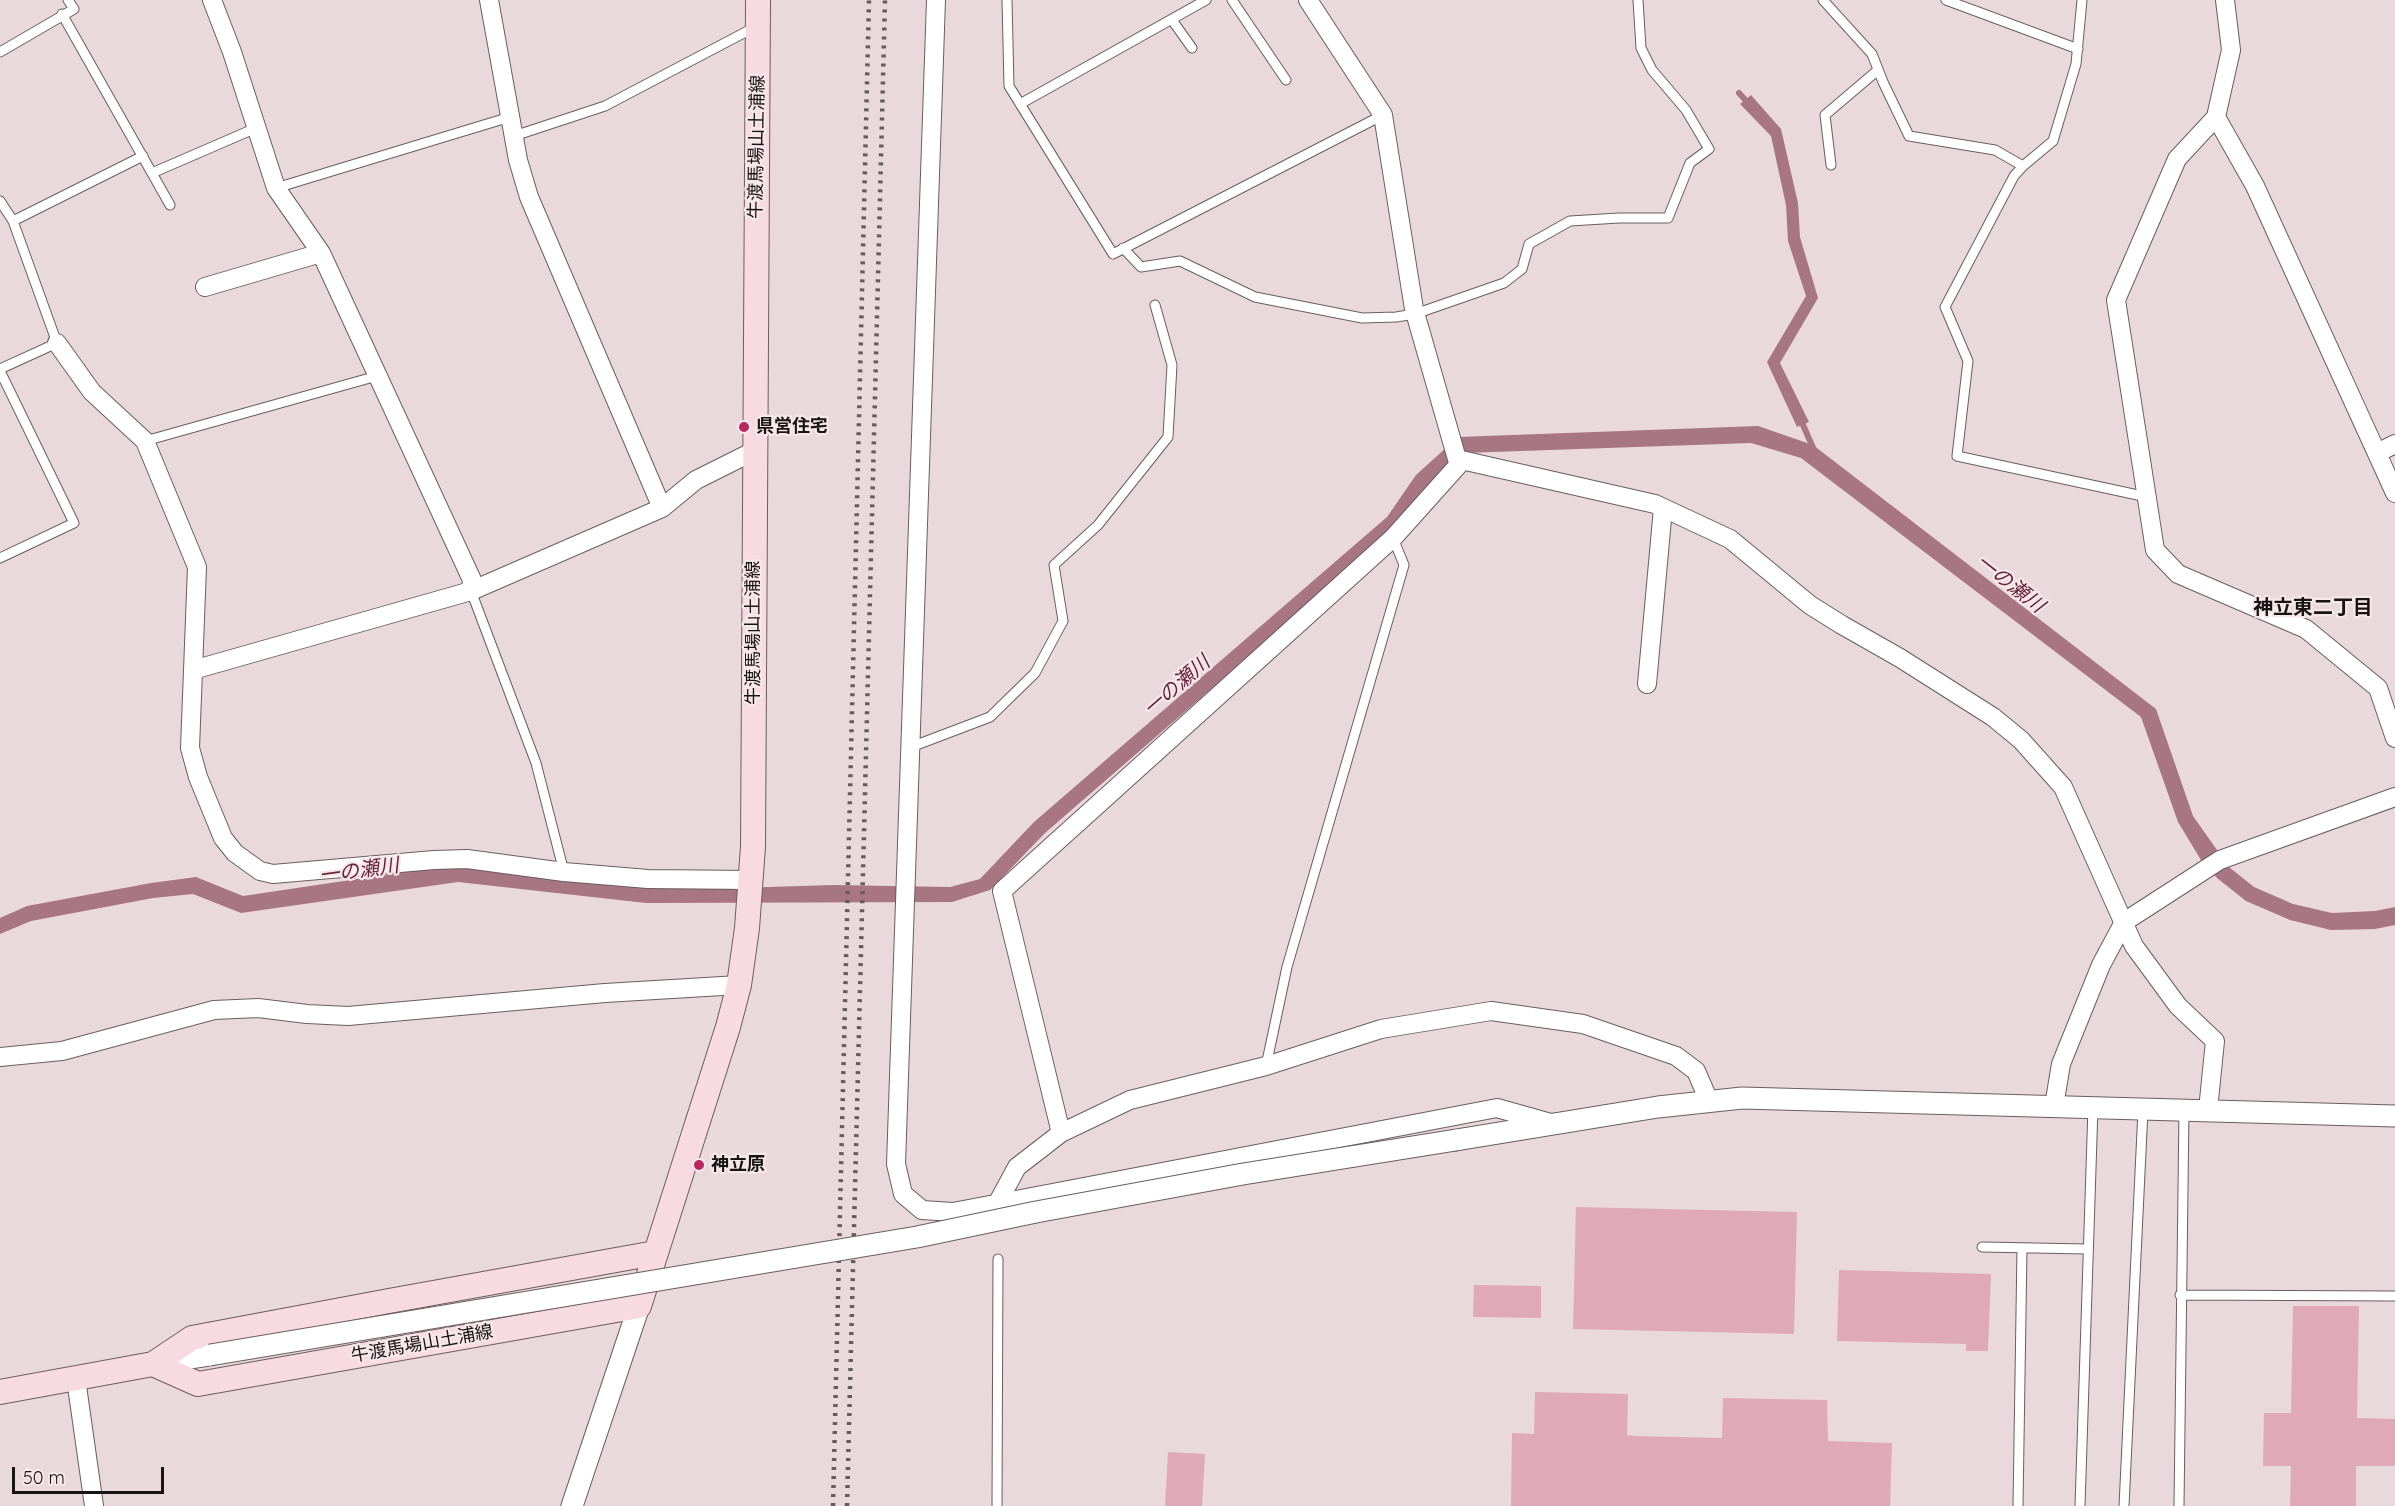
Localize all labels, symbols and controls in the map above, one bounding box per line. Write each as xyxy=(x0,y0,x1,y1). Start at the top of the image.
street label: 牛渡馬場山土浦線 xyxy=(745,75,769,219)
place label: 県営住宅 xyxy=(756,416,828,438)
marker: 県営住宅 xyxy=(737,420,751,434)
water label: 一の瀬川 xyxy=(1971,550,2049,618)
street label: 牛渡馬場山土浦線 xyxy=(743,561,765,705)
district label: 神立東二丁目 xyxy=(2253,596,2373,620)
water label: 一の瀬川 xyxy=(1139,651,1215,721)
water label: 一の瀬川 xyxy=(318,854,400,888)
place label: 神立原 xyxy=(711,1154,765,1176)
marker: 神立原 xyxy=(692,1158,706,1172)
street label: 牛渡馬場山土浦線 xyxy=(349,1321,495,1367)
scale bar xyxy=(15,1455,166,1493)
text: 50 m xyxy=(23,1466,65,1489)

